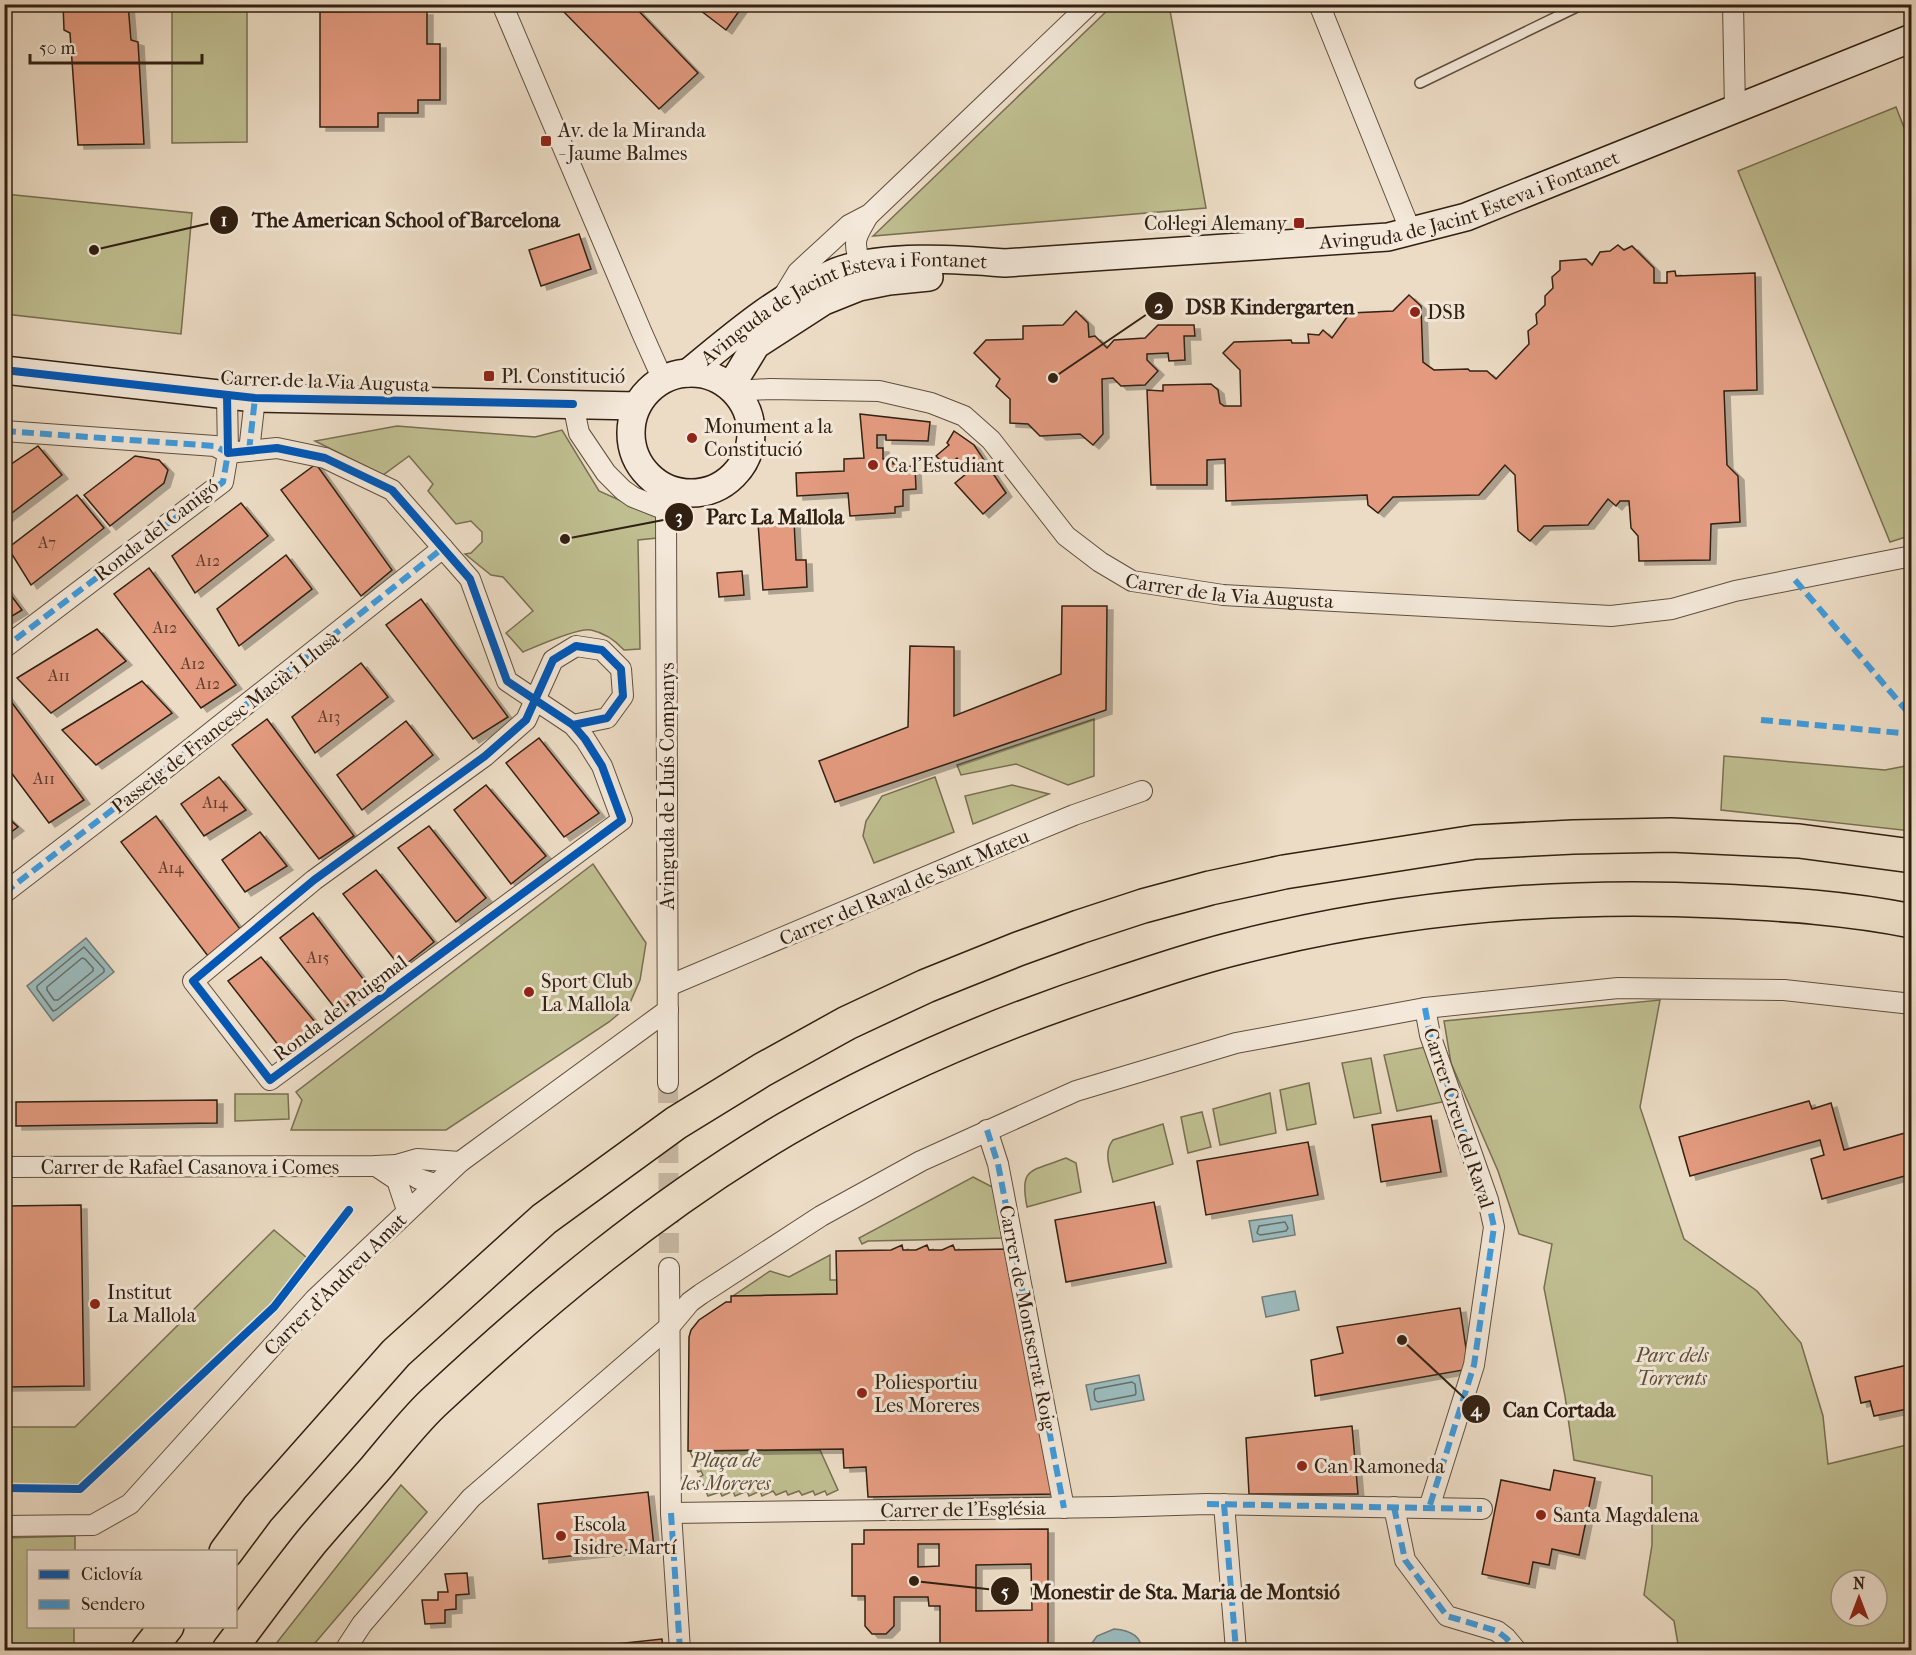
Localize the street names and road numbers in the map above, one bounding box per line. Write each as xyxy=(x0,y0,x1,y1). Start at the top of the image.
street label: Avinguda de Jacint Esteva i Fontanet xyxy=(1318,146,1622,254)
street label: Avinguda de Jacint Esteva i Fontanet xyxy=(695,248,988,370)
street label: Carrer de la Via Augusta xyxy=(220,366,431,397)
street label: Ronda del Canigó xyxy=(89,475,223,586)
street label: Carrer de la Via Augusta xyxy=(1124,569,1335,613)
street label: Passeig de Francesc Macià i Llusà xyxy=(107,626,344,818)
street label: Avinguda de Lluís Companys xyxy=(656,662,679,911)
street label: Carrer del Raval de Sant Mateu xyxy=(776,824,1033,951)
street label: Ronda del Puigmal xyxy=(269,950,412,1066)
street label: Carrer Creu del Raval xyxy=(1418,1025,1499,1212)
street label: Carrer de Rafael Casanova i Comes xyxy=(41,1156,339,1179)
street label: Carrer de Montserrat Roig xyxy=(994,1203,1061,1433)
street label: Carrer d'Andreu Amat xyxy=(259,1208,411,1360)
street label: Carrer de l'Església xyxy=(880,1497,1047,1522)

